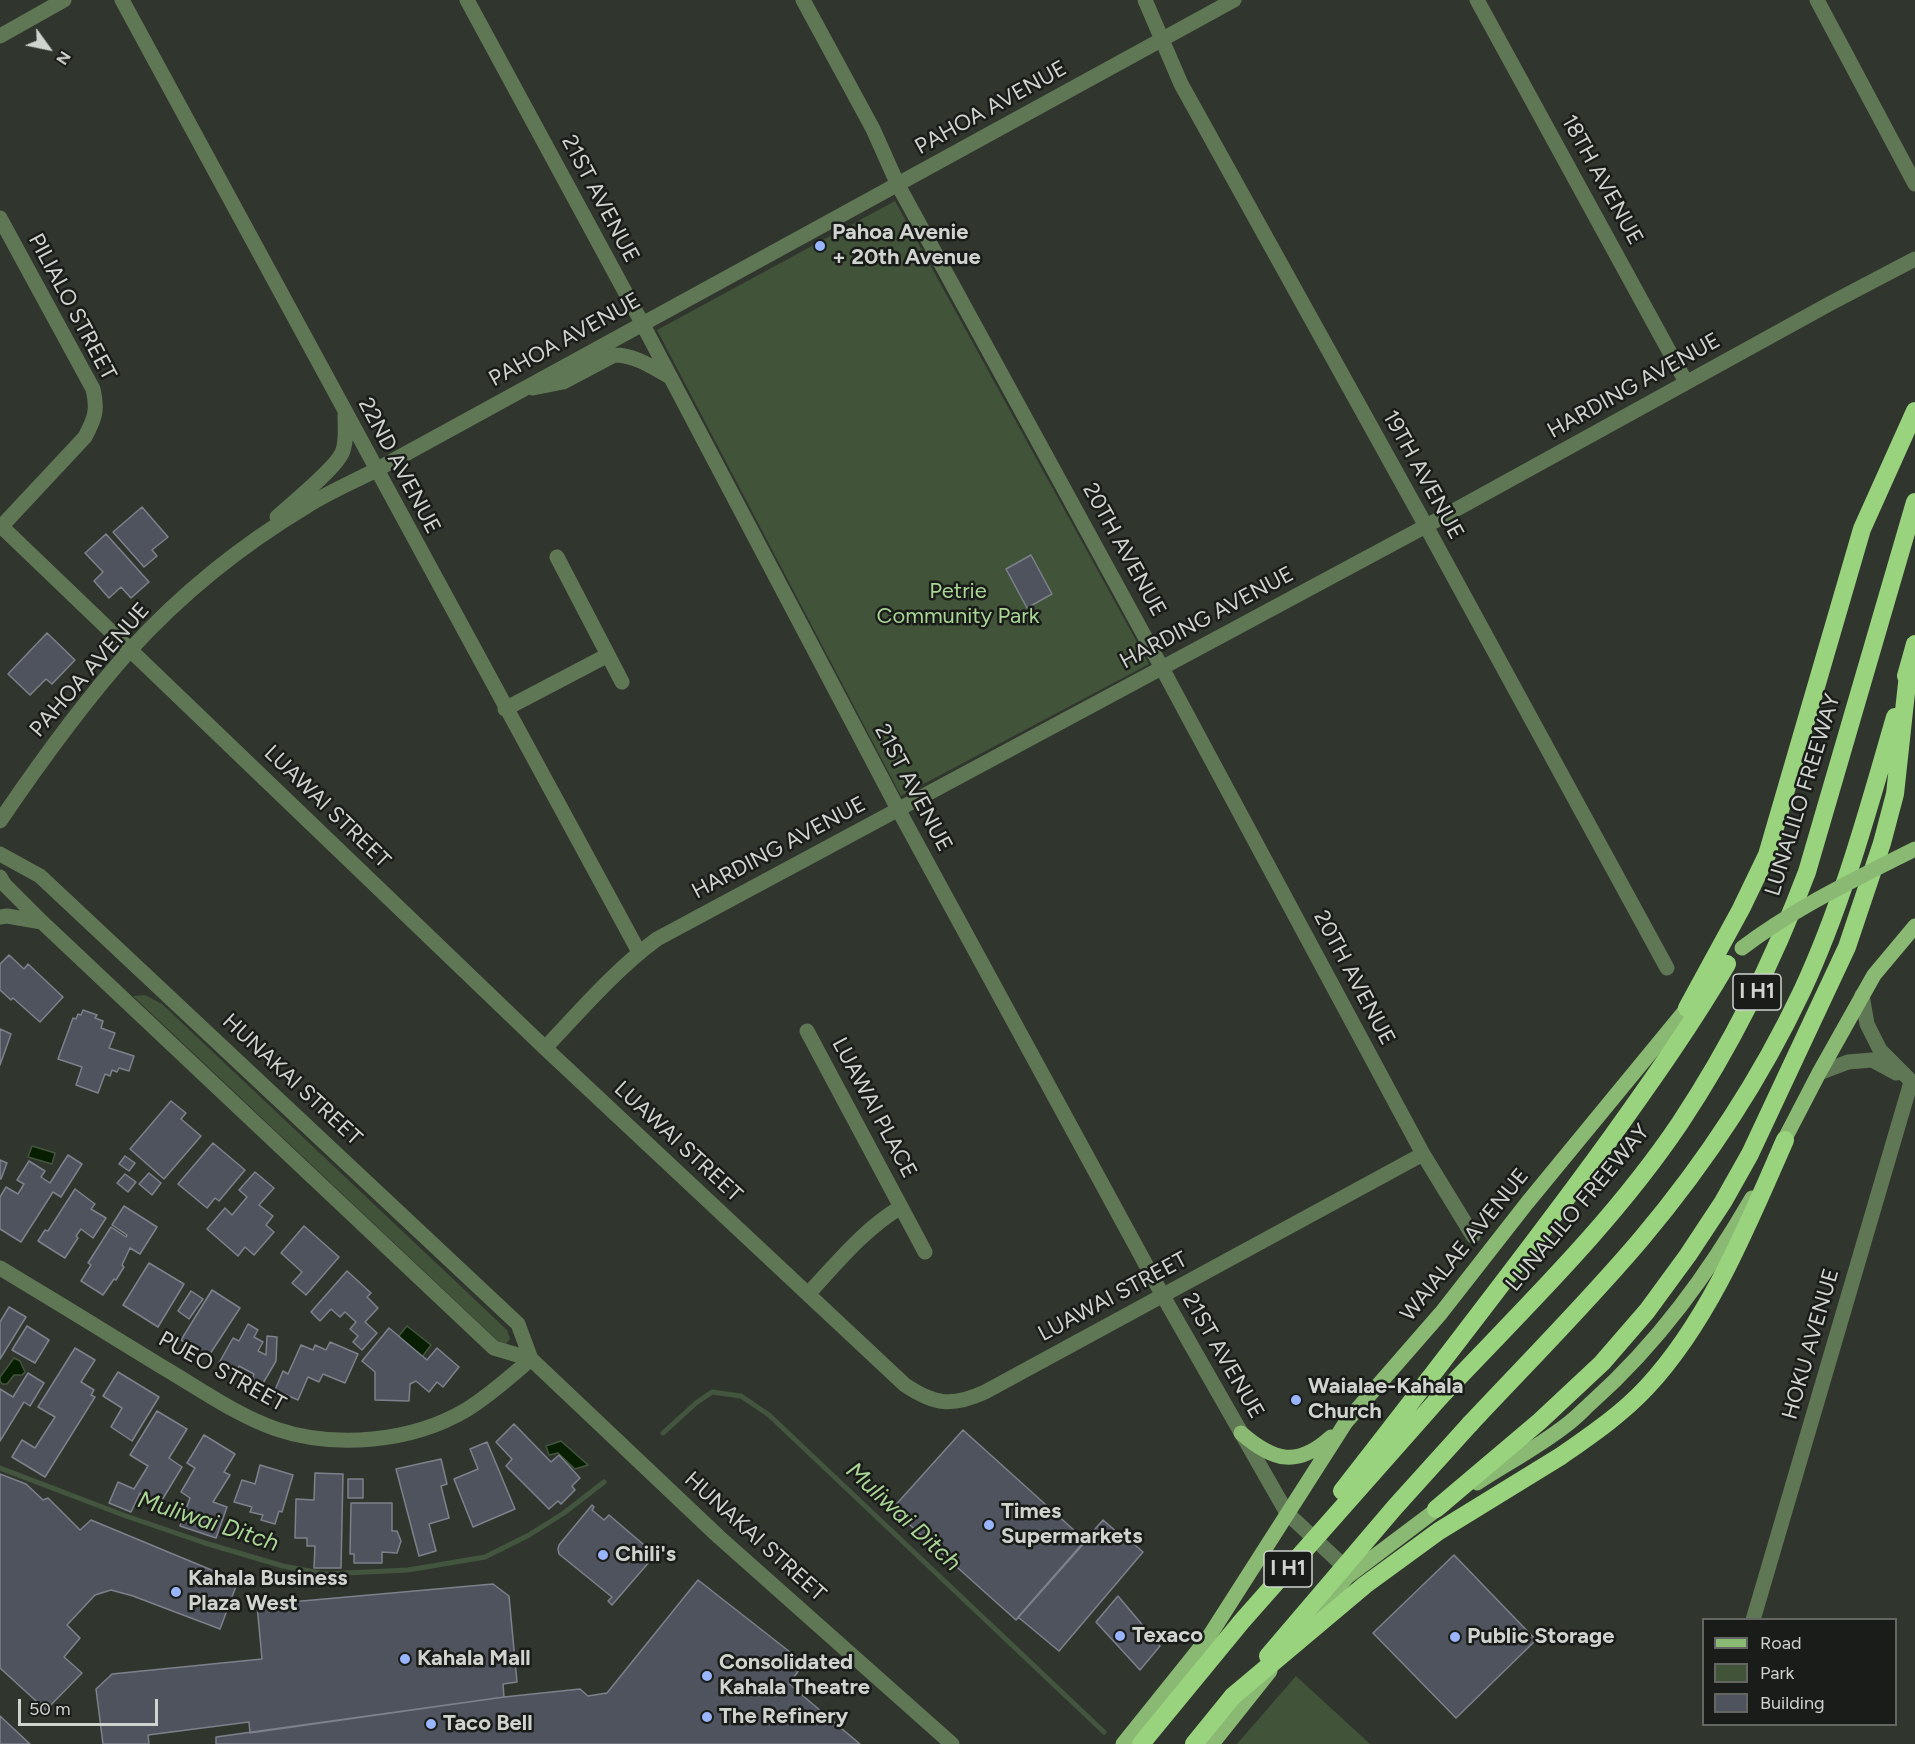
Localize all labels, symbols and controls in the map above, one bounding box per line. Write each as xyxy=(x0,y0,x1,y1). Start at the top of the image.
north arrow xyxy=(18,18,78,78)
text: N xyxy=(52,48,75,68)
street label: PAHOA AVENUE xyxy=(911,55,1071,161)
street label: 18TH AVENUE xyxy=(1555,110,1649,250)
street label: 21ST AVENUE xyxy=(555,131,645,267)
place label: Pahoa Avenie + 20th Avenue xyxy=(832,220,981,272)
street label: PILIALO STREET xyxy=(22,229,122,385)
marker: Pahoa Avenie + 20th Avenue xyxy=(813,239,827,253)
street label: PAHOA AVENUE xyxy=(485,287,645,393)
street label: HARDING AVENUE xyxy=(1543,328,1725,444)
street label: 22ND AVENUE xyxy=(352,394,446,538)
street label: 19TH AVENUE xyxy=(1377,406,1469,544)
street label: 20TH AVENUE xyxy=(1077,479,1171,621)
street label: HARDING AVENUE xyxy=(1115,561,1299,675)
park label: Petrie Community Park xyxy=(877,579,1039,630)
street label: PAHOA AVENUE xyxy=(24,597,156,743)
street label: LUNALILO FREEWAY xyxy=(1760,691,1846,899)
street label: 21ST AVENUE xyxy=(868,720,958,856)
street label: LUAWAI STREET xyxy=(258,740,396,874)
street label: HARDING AVENUE xyxy=(687,791,871,905)
street label: 20TH AVENUE xyxy=(1308,906,1400,1050)
road number: I H1 xyxy=(1733,974,1781,1010)
street label: HUNAKAI STREET xyxy=(217,1009,367,1151)
street label: LUAWAI PLACE xyxy=(826,1033,922,1183)
street label: LUAWAI STREET xyxy=(608,1076,748,1208)
street label: LUNALILO FREEWAY xyxy=(1500,1119,1656,1297)
street label: WAIALAE AVENUE xyxy=(1395,1163,1535,1327)
street label: LUAWAI STREET xyxy=(1034,1247,1192,1347)
street label: HOKU AVENUE xyxy=(1777,1265,1845,1423)
street label: 21ST AVENUE xyxy=(1176,1289,1270,1423)
street label: PUEO STREET xyxy=(154,1326,290,1418)
place label: Waialae-Kahala Church xyxy=(1308,1374,1463,1426)
marker: Waialae-Kahala Church xyxy=(1289,1393,1303,1407)
water label: Muliwai Ditch xyxy=(840,1456,966,1578)
street label: HUNAKAI STREET xyxy=(679,1467,831,1607)
water label: Muliwai Ditch xyxy=(134,1486,282,1558)
place label: Times Supermarkets xyxy=(1001,1499,1142,1550)
marker: Times Supermarkets xyxy=(982,1518,996,1532)
place label: Chili's xyxy=(615,1542,676,1568)
marker: Chili's xyxy=(596,1548,610,1562)
road number: I H1 xyxy=(1264,1551,1312,1587)
place label: Kahala Business Plaza West xyxy=(188,1566,347,1618)
marker: Kahala Business Plaza West xyxy=(169,1585,183,1599)
legend xyxy=(1702,1618,1897,1726)
place label: Texaco xyxy=(1132,1623,1203,1649)
place label: Public Storage xyxy=(1467,1624,1615,1650)
marker: Texaco xyxy=(1113,1629,1127,1643)
marker: Public Storage xyxy=(1448,1630,1462,1644)
text: Road xyxy=(1760,1632,1801,1654)
place label: Kahala Mall xyxy=(417,1646,531,1672)
place label: Consolidated Kahala Theatre xyxy=(719,1650,870,1702)
marker: Kahala Mall xyxy=(398,1652,412,1666)
text: Park xyxy=(1760,1662,1794,1684)
marker: Consolidated Kahala Theatre xyxy=(700,1669,714,1683)
scale bar xyxy=(21,1687,160,1725)
text: Building xyxy=(1760,1692,1825,1714)
text: 50 m xyxy=(29,1698,71,1720)
place label: The Refinery xyxy=(719,1704,848,1730)
marker: The Refinery xyxy=(700,1710,714,1724)
place label: Taco Bell xyxy=(443,1711,533,1737)
marker: Taco Bell xyxy=(424,1717,438,1731)

